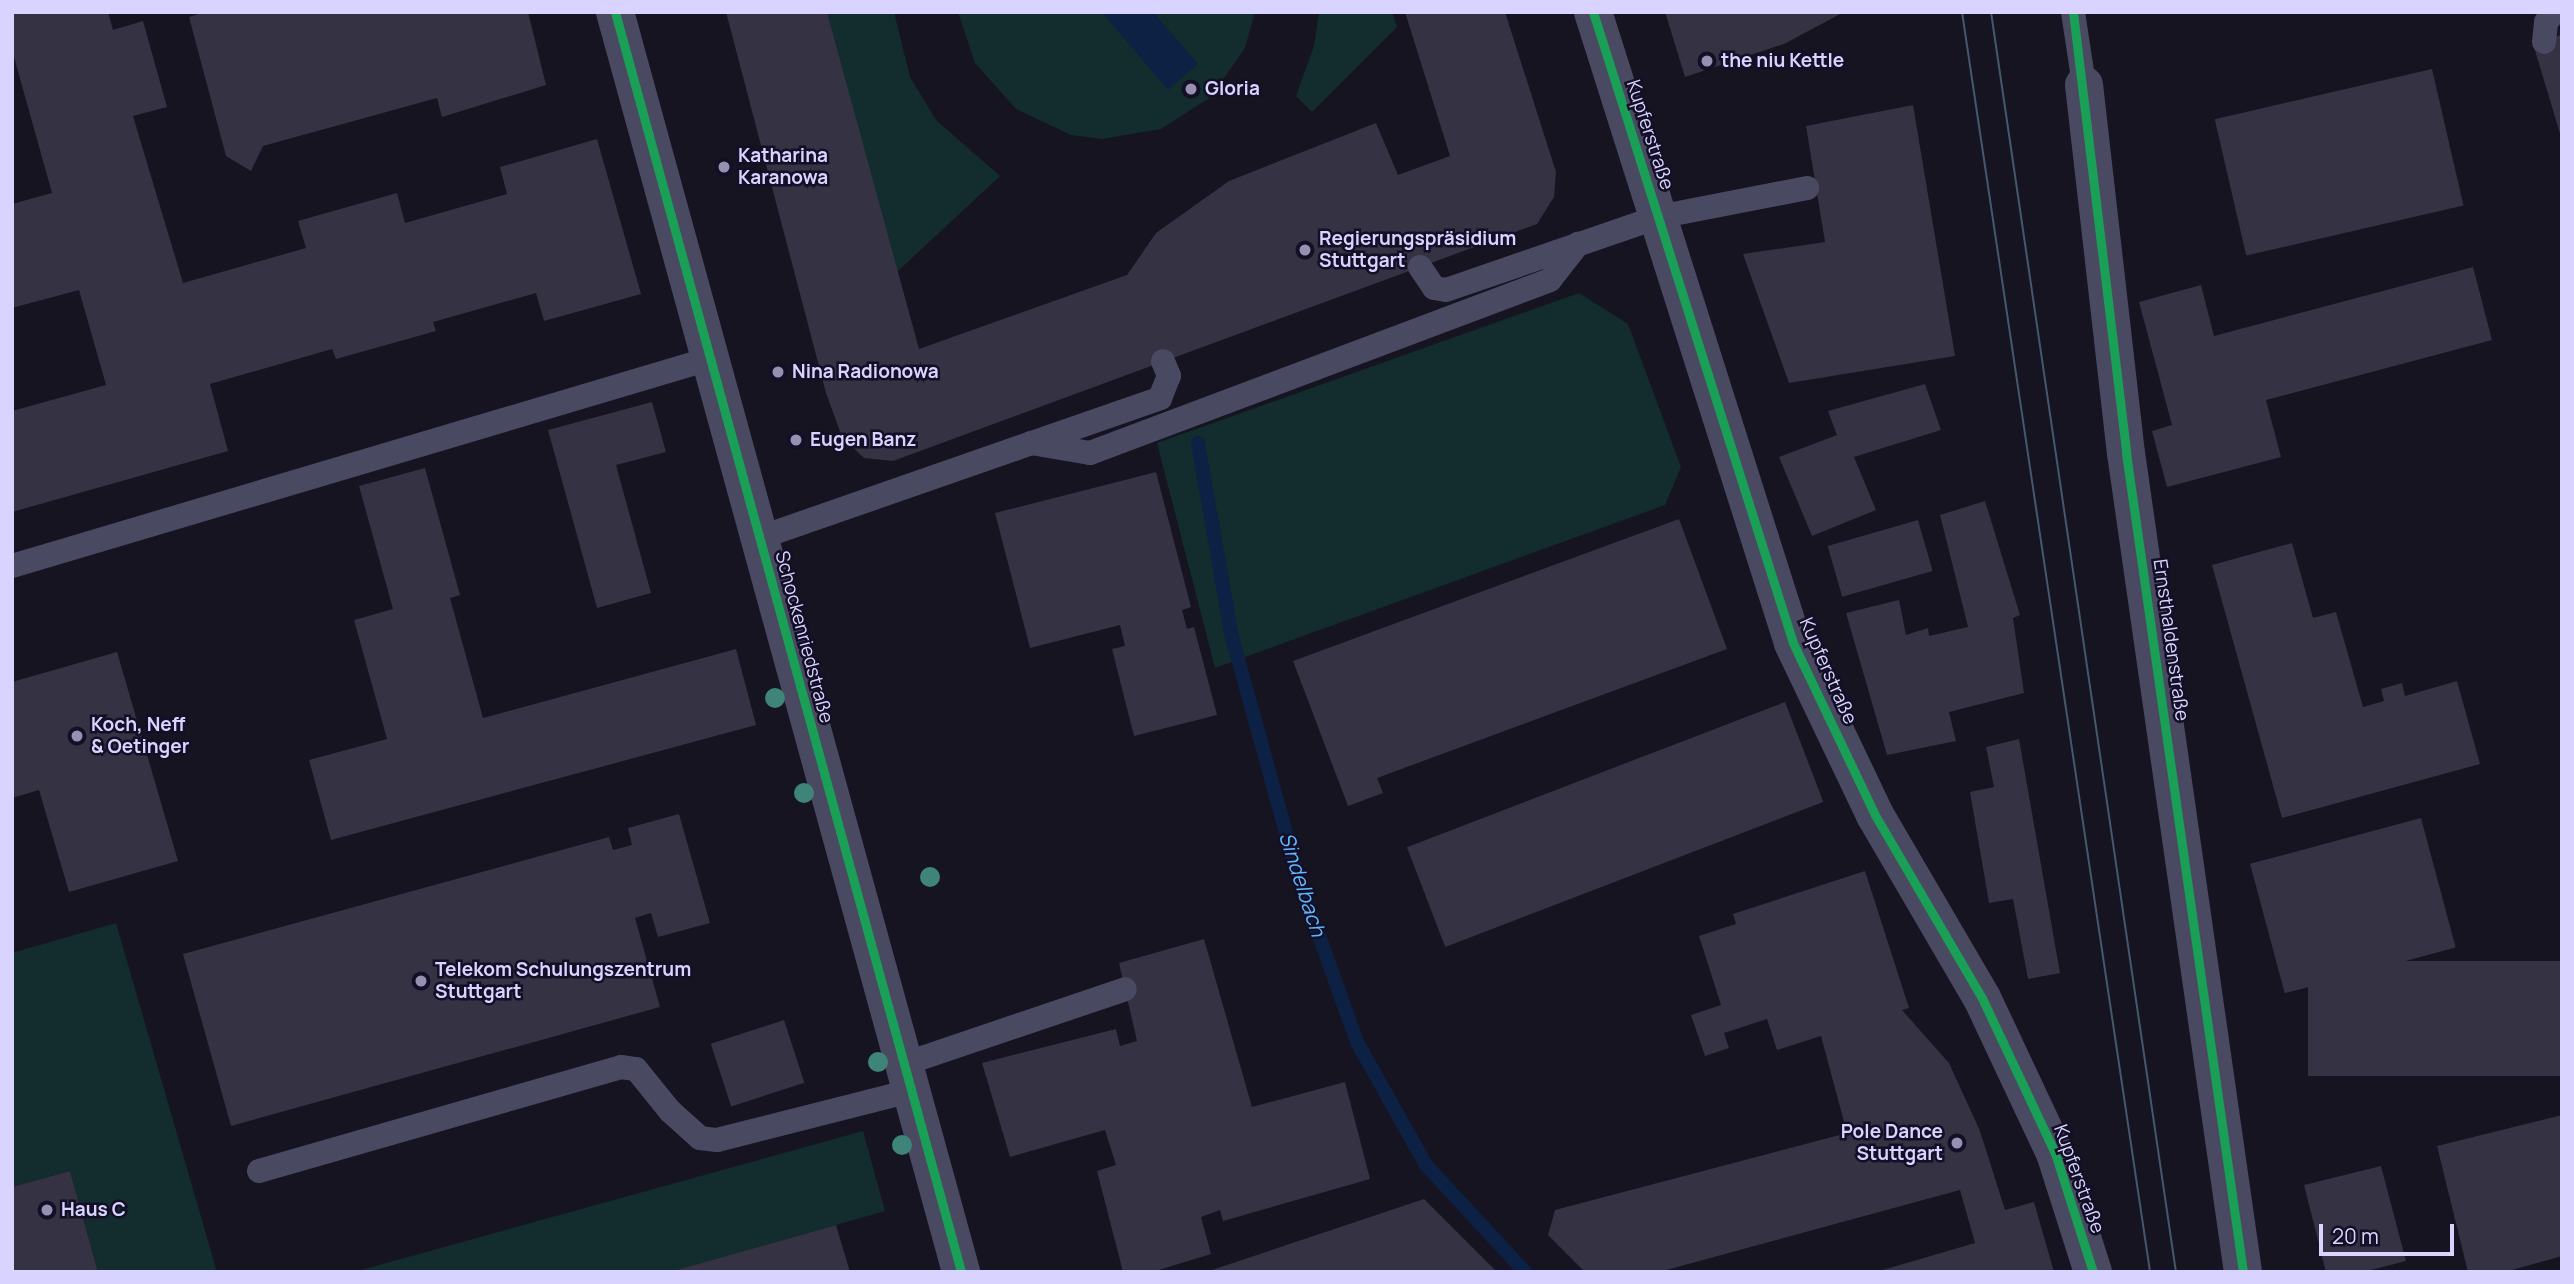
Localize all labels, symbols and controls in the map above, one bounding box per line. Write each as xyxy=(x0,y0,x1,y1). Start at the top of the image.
place label: the niu Kettle xyxy=(1721,50,1844,72)
marker: the niu Kettle xyxy=(1699,53,1715,69)
street label: Kupferstraße xyxy=(1622,77,1678,193)
place label: Gloria xyxy=(1205,78,1260,100)
marker: Gloria xyxy=(1183,81,1199,97)
place label: Katharina Karanowa xyxy=(738,145,828,189)
marker: Katharina Karanowa xyxy=(716,159,732,175)
place label: Regierungspräsidium Stuttgart xyxy=(1319,228,1516,272)
marker: Regierungspräsidium Stuttgart xyxy=(1297,242,1313,258)
place label: Nina Radionowa xyxy=(792,361,939,383)
marker: Nina Radionowa xyxy=(770,364,786,380)
place label: Eugen Banz xyxy=(810,429,916,451)
marker: Eugen Banz xyxy=(788,432,804,448)
street label: Schockenriedstraße xyxy=(770,548,838,726)
street label: Ernsthaldenstraße xyxy=(2148,558,2194,722)
street label: Kupferstraße xyxy=(1794,614,1862,728)
place label: Koch, Neff & Oetinger xyxy=(91,714,189,758)
marker: Koch, Neff & Oetinger xyxy=(69,728,85,744)
water label: Sindelbach xyxy=(1274,829,1332,939)
place label: Telekom Schulungszentrum Stuttgart xyxy=(435,959,691,1003)
marker: Telekom Schulungszentrum Stuttgart xyxy=(413,973,429,989)
place label: Pole Dance Stuttgart xyxy=(1841,1121,1943,1165)
street label: Kupferstraße xyxy=(2049,1121,2109,1237)
marker: Pole Dance Stuttgart xyxy=(1949,1135,1965,1151)
place label: Haus C xyxy=(61,1199,126,1221)
marker: Haus C xyxy=(39,1202,55,1218)
scale bar xyxy=(2322,1210,2457,1254)
text: 20 m xyxy=(2332,1222,2379,1250)

